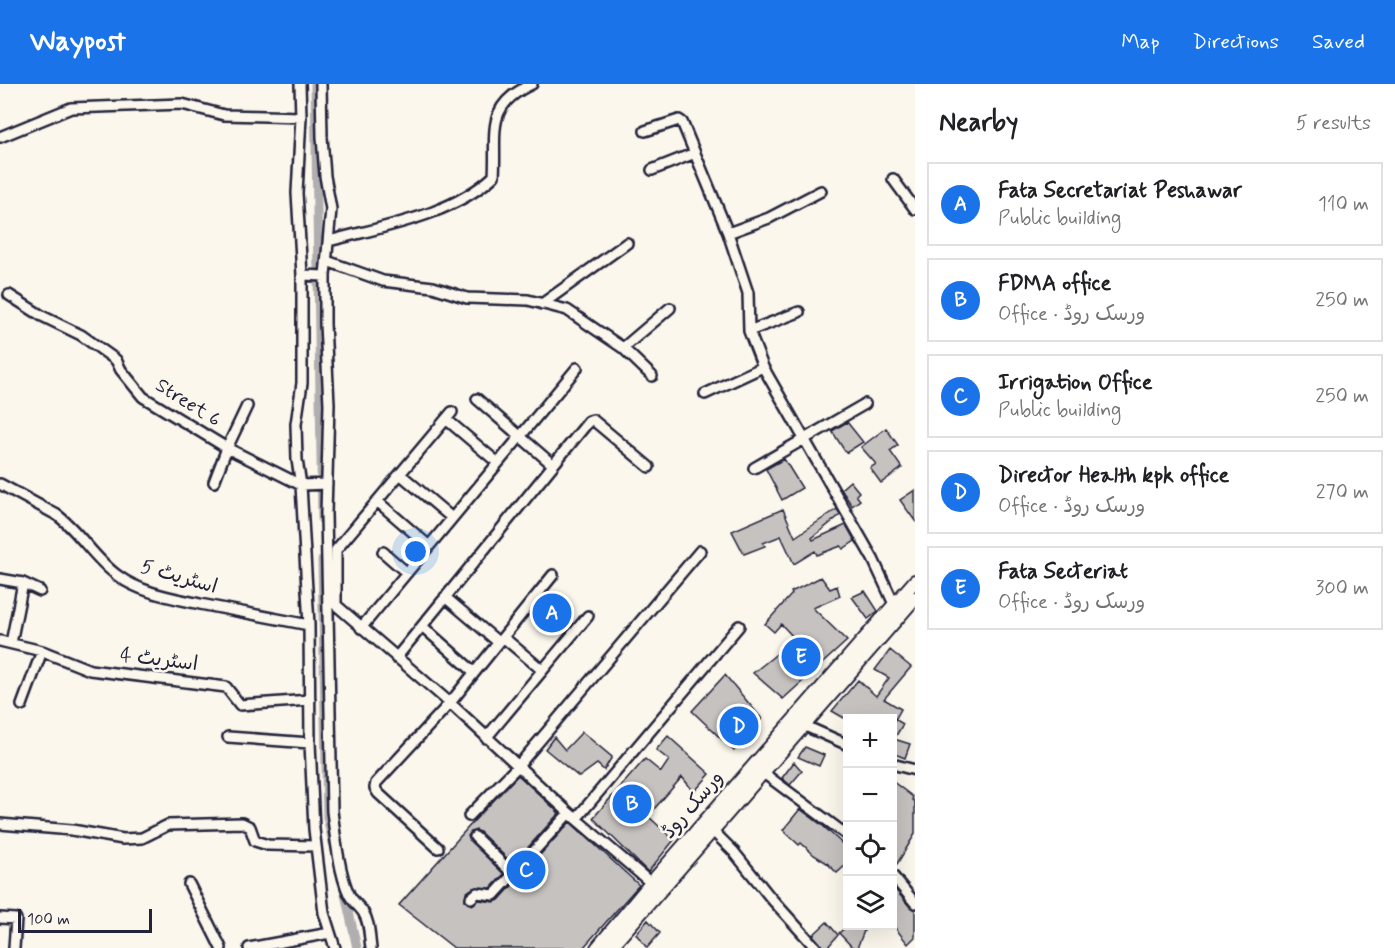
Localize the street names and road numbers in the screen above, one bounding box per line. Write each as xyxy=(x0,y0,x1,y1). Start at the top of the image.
street label: Street 6 xyxy=(150,372,226,434)
street label: اسٹریٹ 5 xyxy=(138,553,220,601)
street label: اسٹریٹ 4 xyxy=(119,642,199,678)
street label: ورسک روڈ xyxy=(656,765,730,845)

